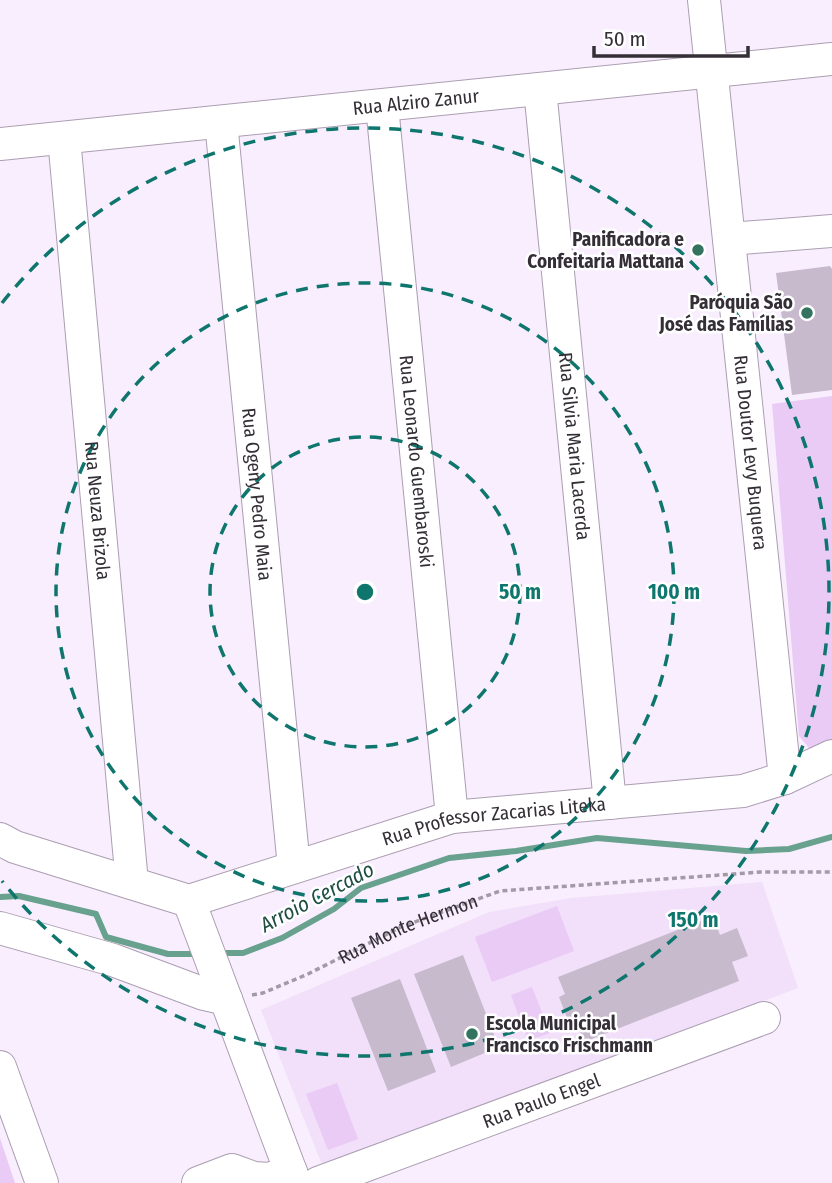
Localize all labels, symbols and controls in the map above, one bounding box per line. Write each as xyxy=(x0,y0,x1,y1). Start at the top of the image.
scale bar xyxy=(594,14,748,58)
text: 50 m xyxy=(604,26,646,52)
street label: Rua Alziro Zanur xyxy=(352,84,480,120)
place label: Panificadora e Confeitaria Mattana xyxy=(527,228,684,273)
marker: Panificadora e Confeitaria Mattana xyxy=(690,242,706,258)
place label: Paróquia São José das Famílias xyxy=(658,291,794,336)
marker: Paróquia São José das Famílias xyxy=(799,305,815,321)
street label: Rua Silvia Maria Lacerda xyxy=(554,351,595,541)
street label: Rua Leonardo Guembaroski xyxy=(395,354,438,569)
street label: Rua Doutor Levy Buquera xyxy=(729,354,772,551)
street label: Rua Ogeny Pedro Maia xyxy=(237,407,277,582)
street label: Rua Neuza Brizola xyxy=(80,440,115,581)
text: 50 m xyxy=(499,579,541,605)
text: 100 m xyxy=(648,579,700,605)
centre of rings xyxy=(353,580,377,604)
street label: Rua Professor Zacarias Liteka xyxy=(379,792,607,851)
water label: Arroio Cercado xyxy=(255,856,379,938)
street label: Rua Monte Hermon xyxy=(334,889,481,969)
text: 150 m xyxy=(667,907,719,933)
place label: Escola Municipal Francisco Frischmann xyxy=(486,1012,653,1057)
marker: Escola Municipal Francisco Frischmann xyxy=(464,1026,480,1042)
street label: Rua Paulo Engel xyxy=(479,1069,603,1133)

